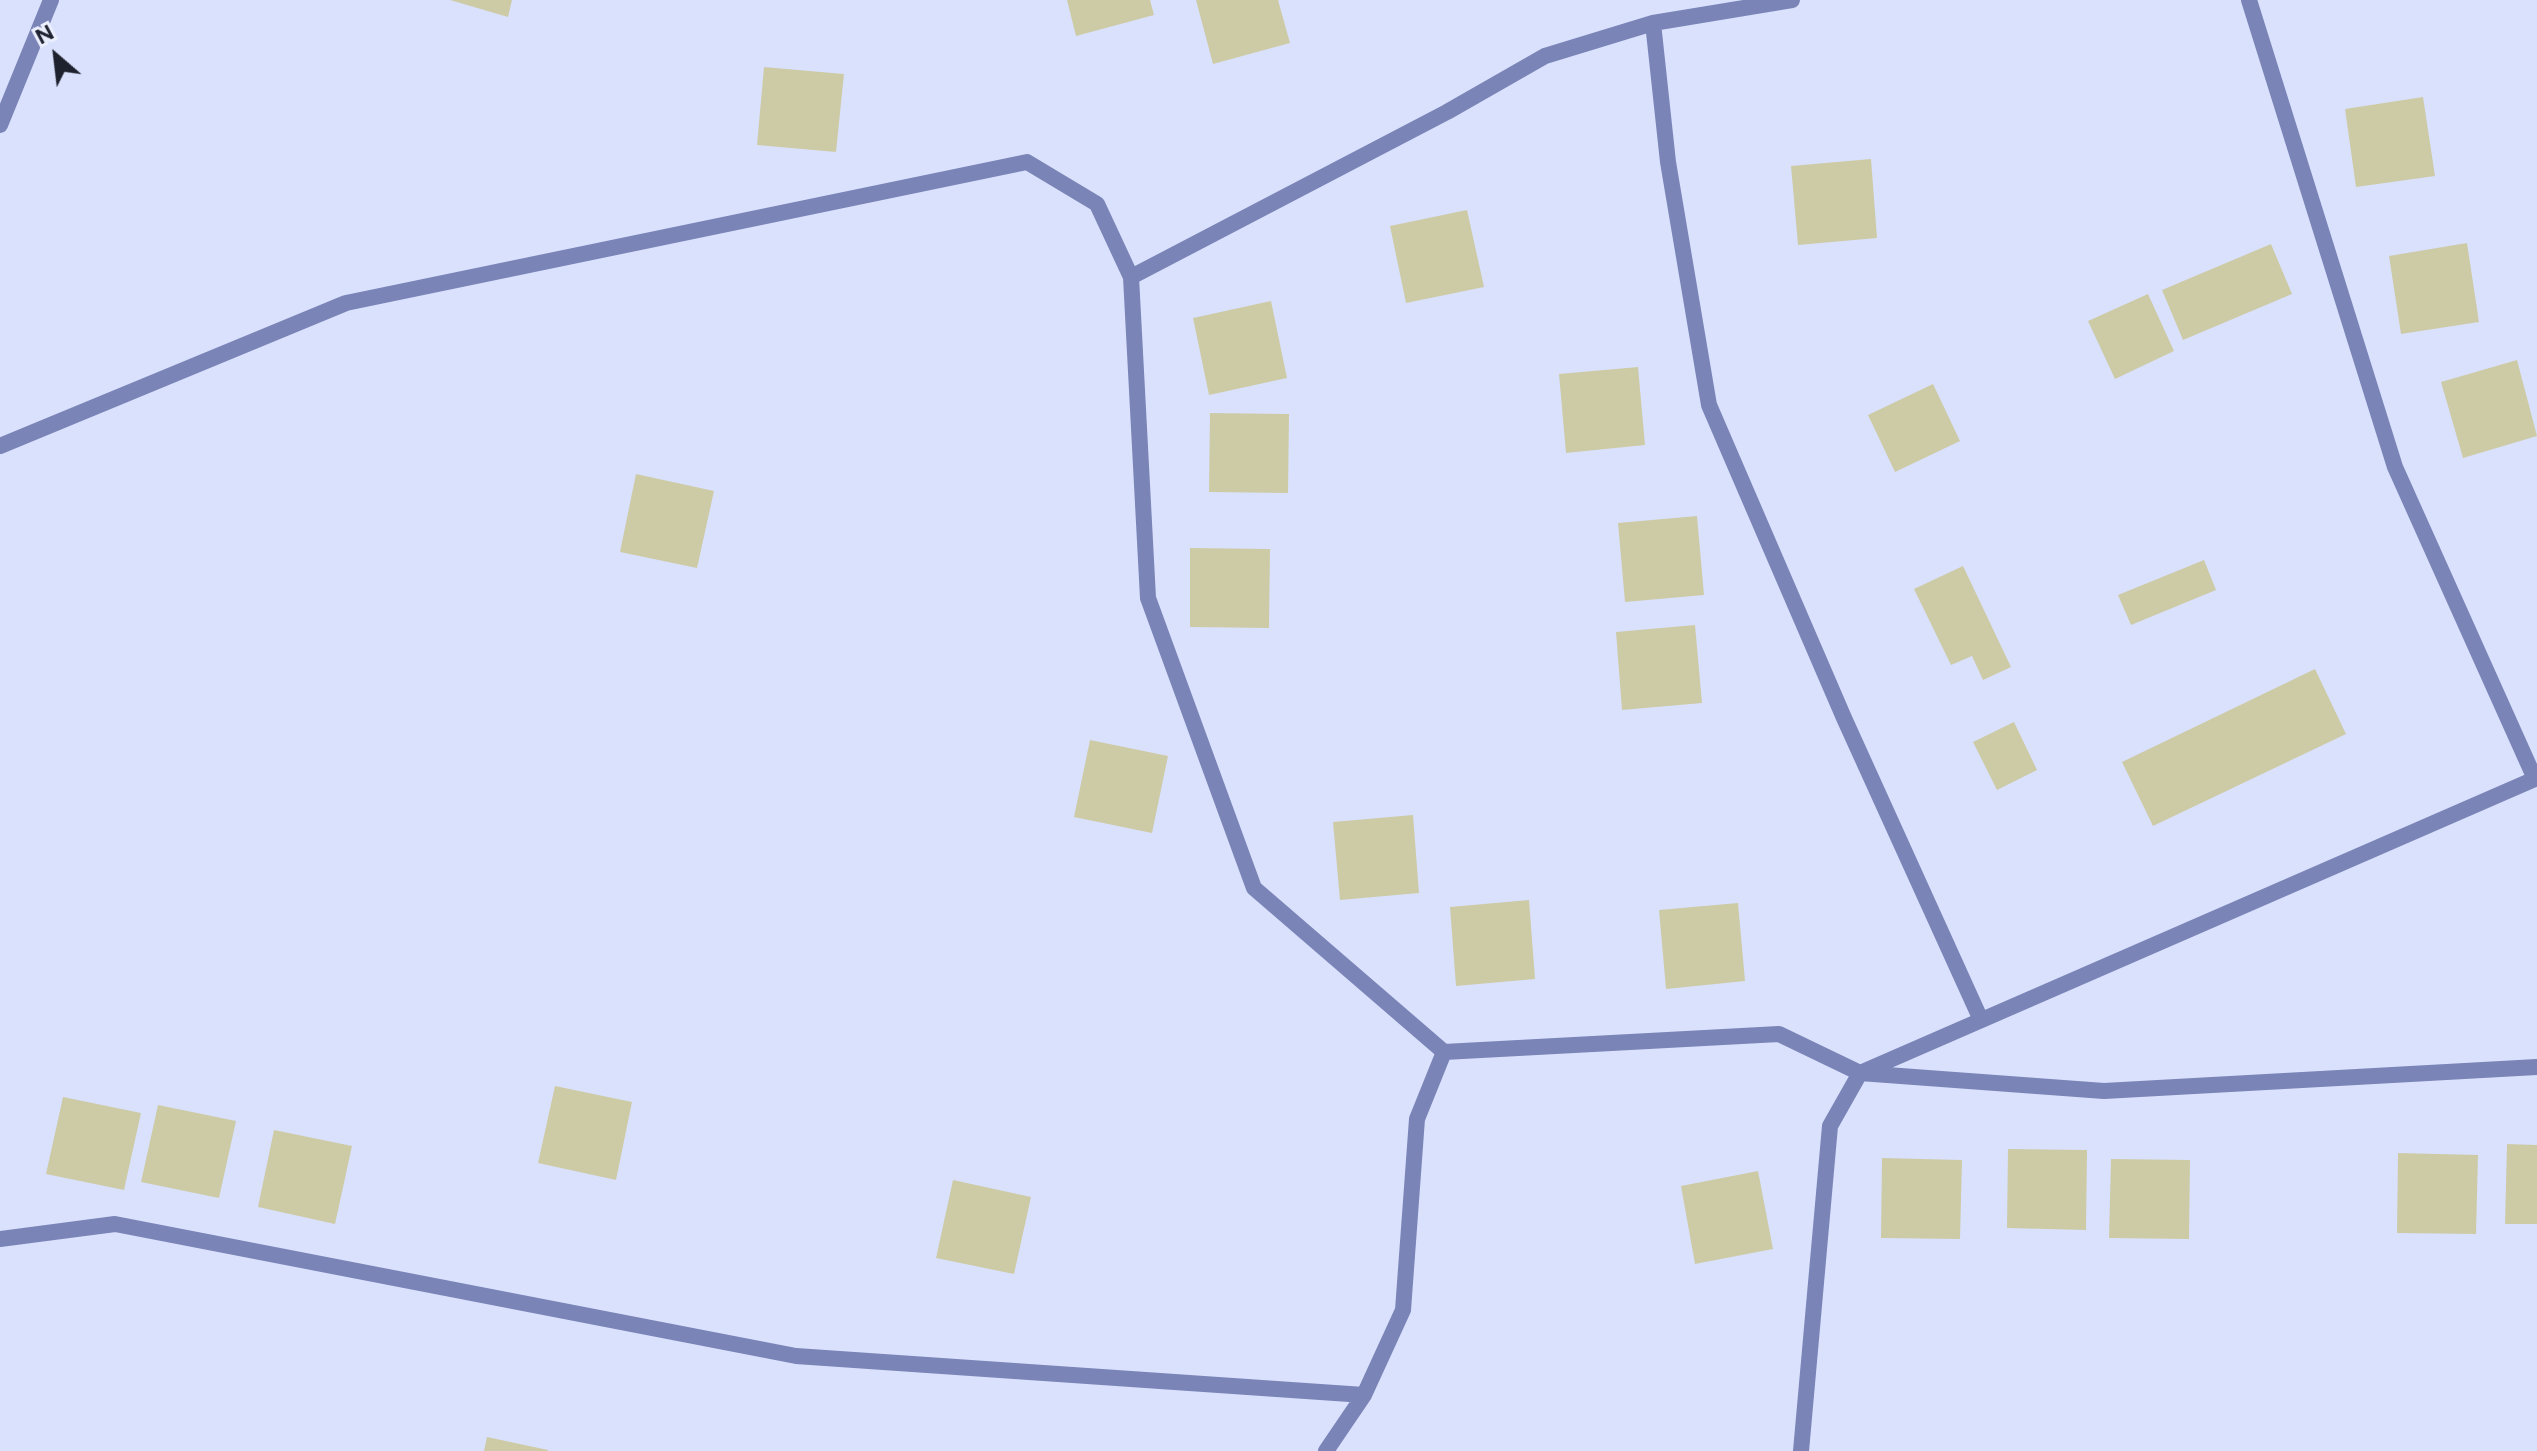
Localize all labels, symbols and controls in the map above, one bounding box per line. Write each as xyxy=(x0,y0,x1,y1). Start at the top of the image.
north arrow xyxy=(16,16,96,96)
text: N xyxy=(31,18,58,50)

